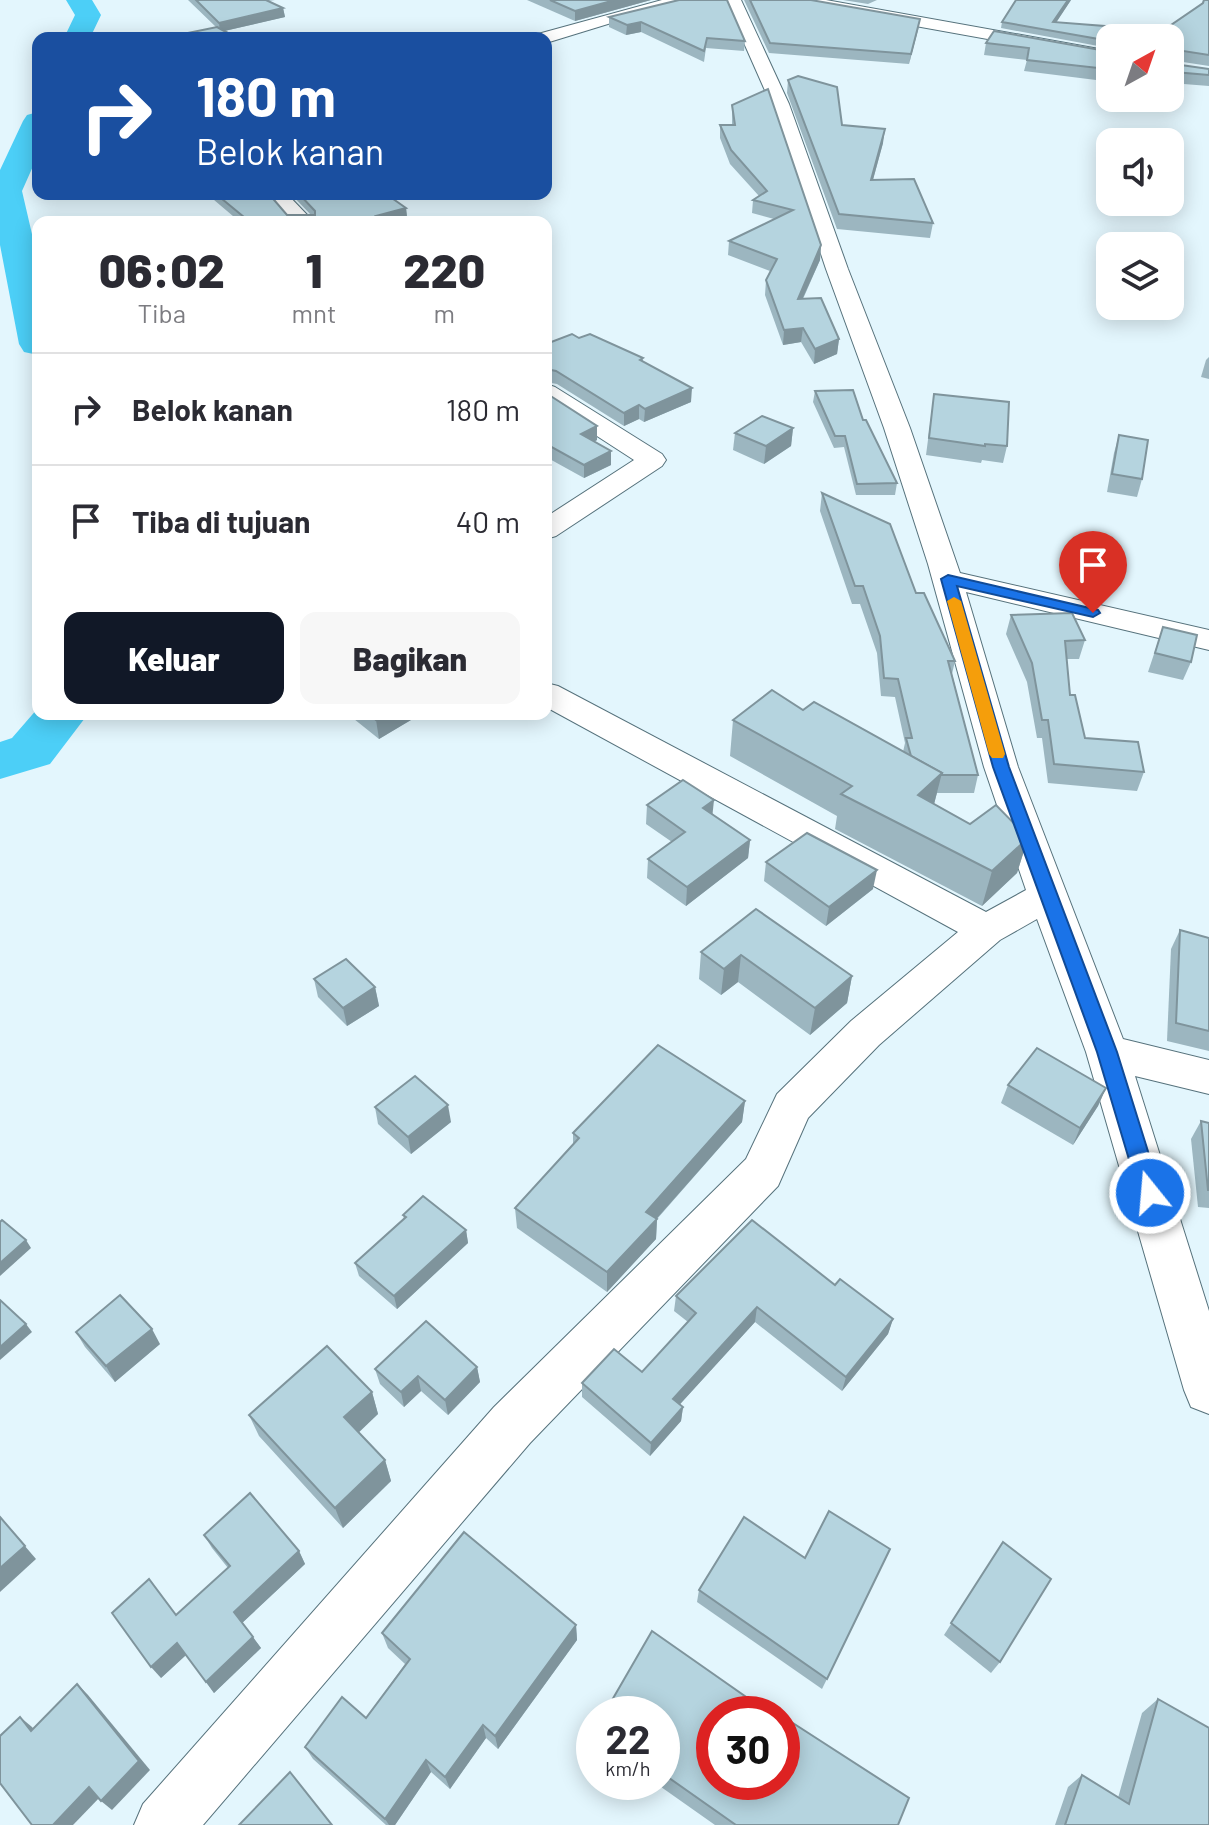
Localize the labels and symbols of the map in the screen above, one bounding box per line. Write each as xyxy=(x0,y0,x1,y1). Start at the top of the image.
north arrow xyxy=(1096,24,1184,112)
pin xyxy=(1059,531,1127,613)
position arrow xyxy=(1108,1151,1192,1235)
speed limit sign: 30 xyxy=(696,1696,800,1800)

